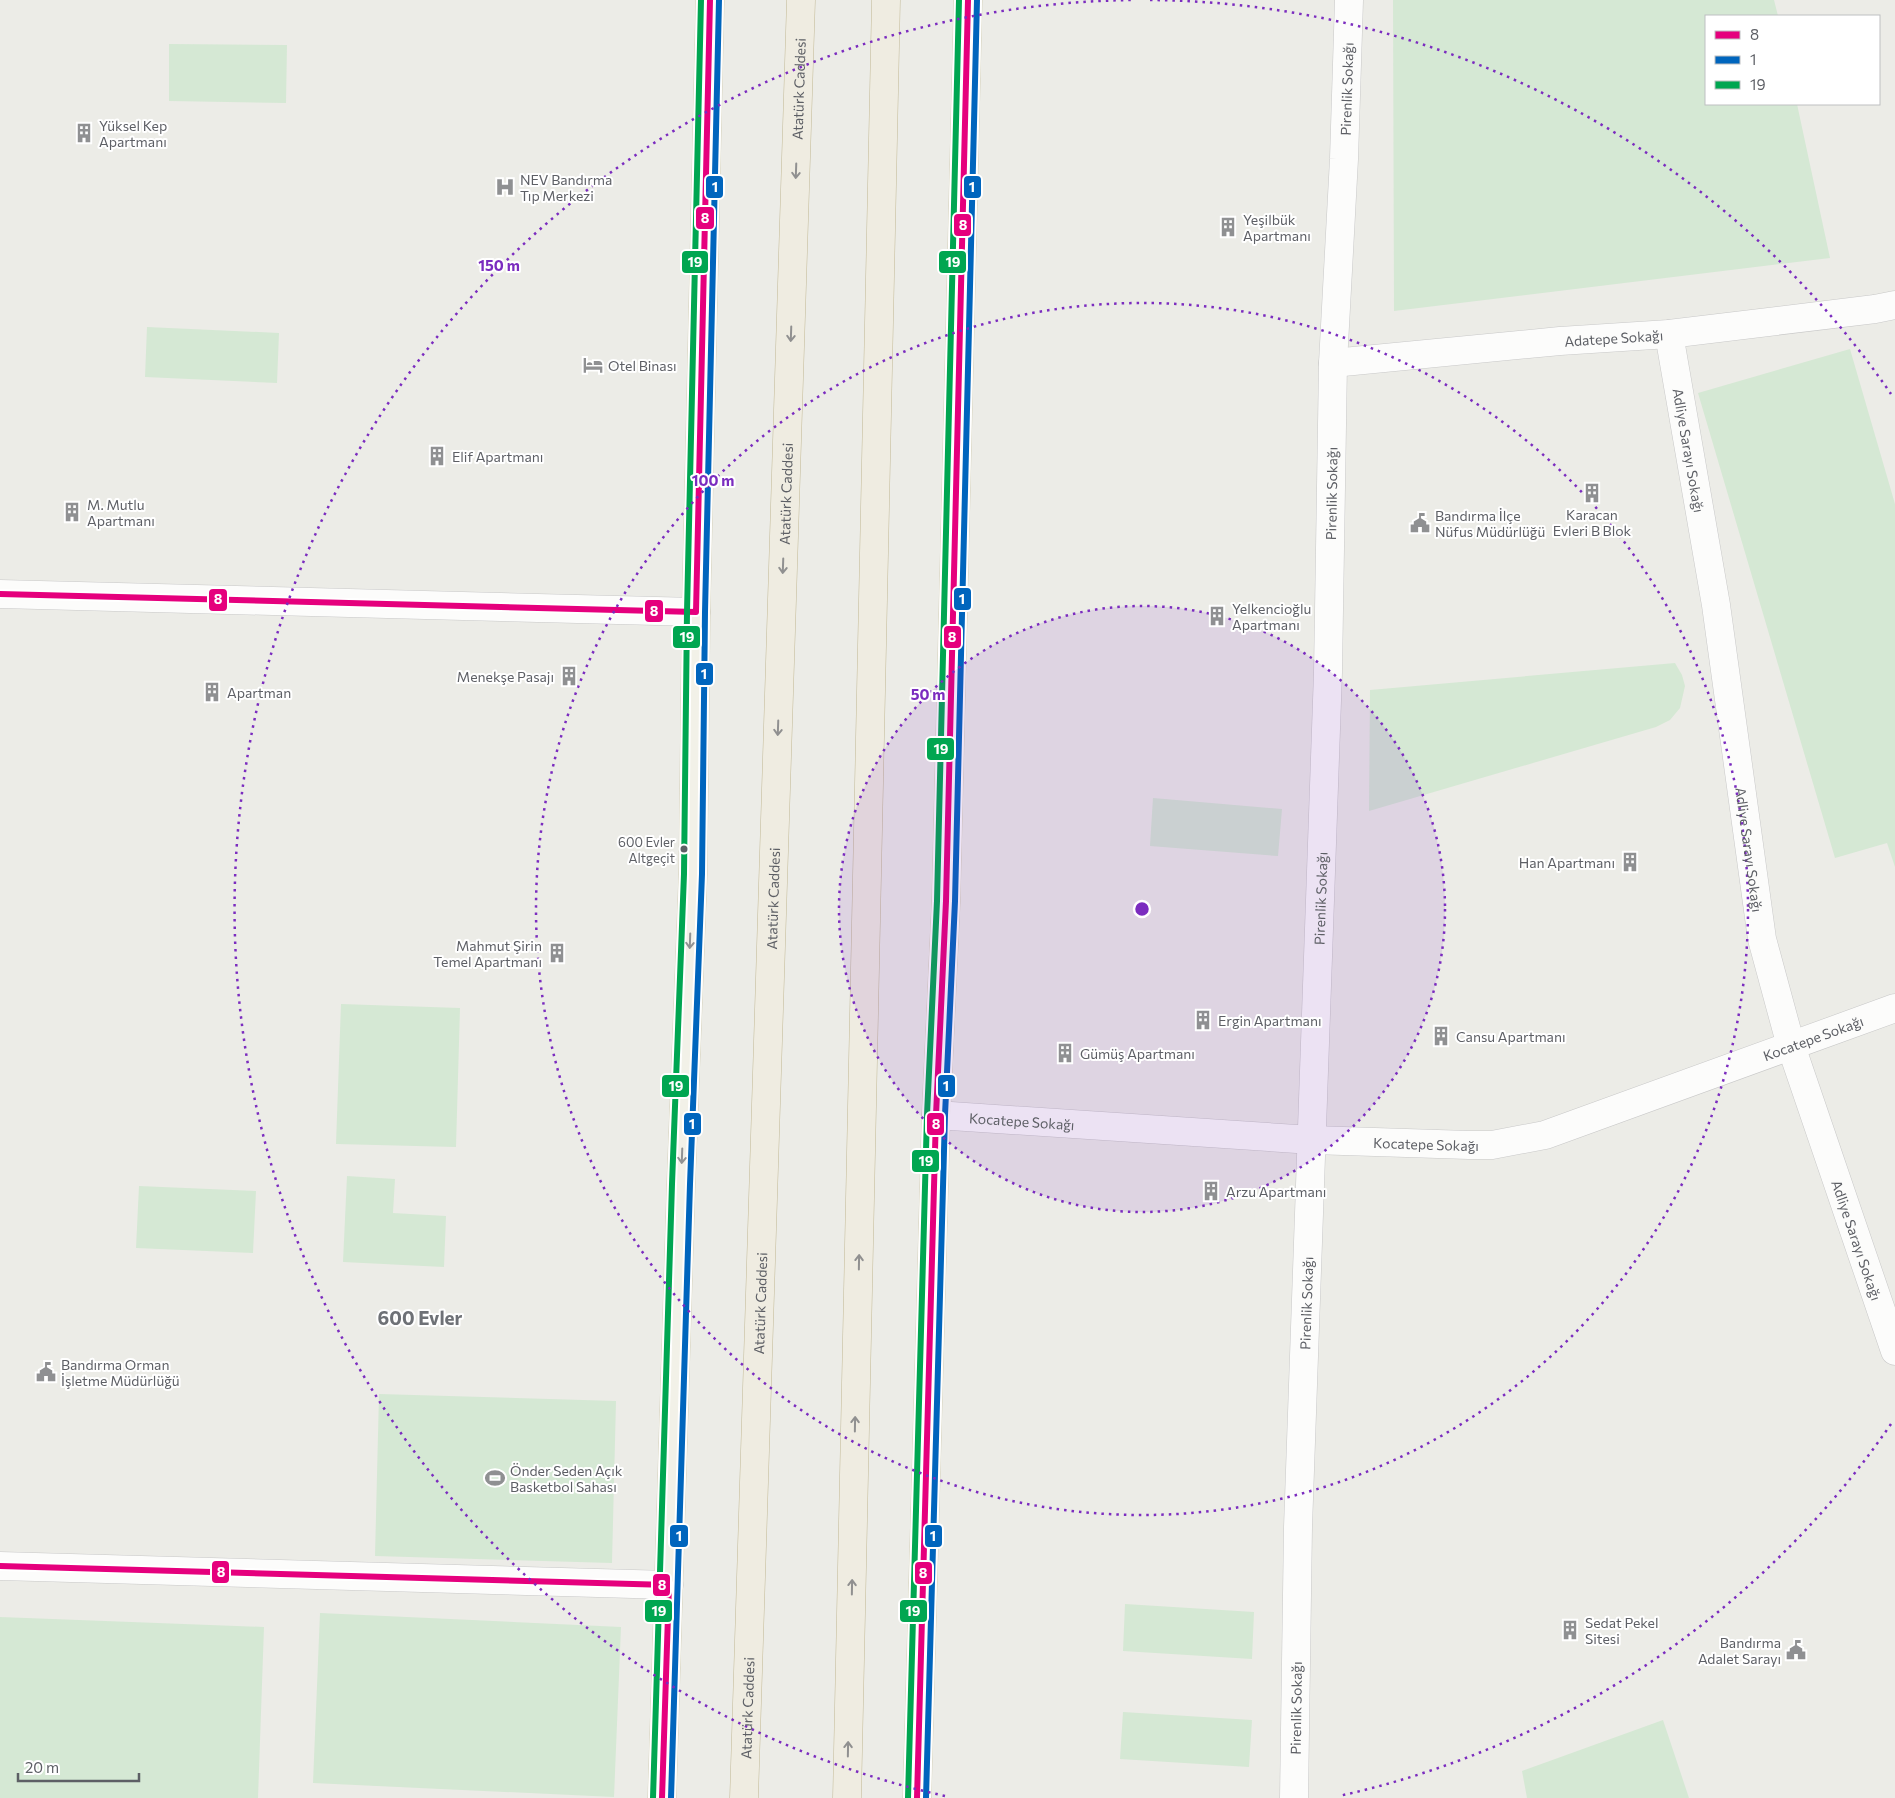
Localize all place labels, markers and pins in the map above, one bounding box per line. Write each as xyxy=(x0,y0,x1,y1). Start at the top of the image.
place label: Yüksel Kep Apartmanı xyxy=(99,117,167,150)
building icon: Yüksel Kep Apartmanı xyxy=(73,122,95,144)
place label: NEV Bandırma Tıp Merkezi xyxy=(520,171,612,204)
hospital icon: NEV Bandırma Tıp Merkezi xyxy=(494,176,516,198)
place label: Yeşilbük Apartmanı xyxy=(1243,211,1311,244)
building icon: Yeşilbük Apartmanı xyxy=(1217,216,1239,238)
hotel icon: Otel Binası xyxy=(582,354,604,376)
place label: Otel Binası xyxy=(608,357,677,374)
building icon: Elif Apartmanı xyxy=(426,445,448,467)
place label: Elif Apartmanı xyxy=(452,448,543,465)
building icon: Karacan Evleri B Blok xyxy=(1581,482,1603,504)
place label: M. Mutlu Apartmanı xyxy=(87,496,155,529)
building icon: M. Mutlu Apartmanı xyxy=(61,501,83,523)
place label: Karacan Evleri B Blok xyxy=(1553,506,1632,539)
place label: Bandırma İlçe Nüfus Müdürlüğü xyxy=(1435,507,1545,540)
public building icon: Bandırma İlçe Nüfus Müdürlüğü xyxy=(1409,512,1431,534)
place label: Yelkencioğlu Apartmanı xyxy=(1232,600,1311,633)
building icon: Yelkencioğlu Apartmanı xyxy=(1206,605,1228,627)
building icon: Menekşe Pasajı xyxy=(558,665,580,687)
place label: Menekşe Pasajı xyxy=(457,668,554,685)
building icon: Apartman xyxy=(201,681,223,703)
place label: Apartman xyxy=(227,684,291,701)
place label: 600 Evler Altgeçit xyxy=(618,834,675,866)
marker: 600 Evler Altgeçit xyxy=(679,844,689,854)
building icon: Han Apartmanı xyxy=(1619,851,1641,873)
place label: Han Apartmanı xyxy=(1519,854,1615,871)
centre of rings xyxy=(1133,900,1151,918)
place label: Mahmut Şirin Temel Apartmanı xyxy=(433,937,542,970)
building icon: Mahmut Şirin Temel Apartmanı xyxy=(546,942,568,964)
building icon: Ergin Apartmanı xyxy=(1192,1009,1214,1031)
place label: Ergin Apartmanı xyxy=(1218,1012,1322,1029)
building icon: Cansu Apartmanı xyxy=(1430,1025,1452,1047)
place label: Cansu Apartmanı xyxy=(1456,1028,1566,1045)
building icon: Gümüş Apartmanı xyxy=(1054,1042,1076,1064)
place label: Gümüş Apartmanı xyxy=(1080,1045,1195,1062)
building icon: Arzu Apartmanı xyxy=(1200,1180,1222,1202)
place label: Arzu Apartmanı xyxy=(1226,1183,1326,1200)
place label: Bandırma Orman İşletme Müdürlüğü xyxy=(61,1356,180,1389)
public building icon: Bandırma Orman İşletme Müdürlüğü xyxy=(35,1361,57,1383)
place label: Önder Seden Açık Basketbol Sahası xyxy=(510,1462,623,1495)
sports icon: Önder Seden Açık Basketbol Sahası xyxy=(484,1467,506,1489)
place label: Sedat Pekel Sitesi xyxy=(1585,1614,1659,1647)
building icon: Sedat Pekel Sitesi xyxy=(1559,1619,1581,1641)
place label: Bandırma Adalet Sarayı xyxy=(1698,1634,1781,1667)
public building icon: Bandırma Adalet Sarayı xyxy=(1785,1639,1807,1661)

